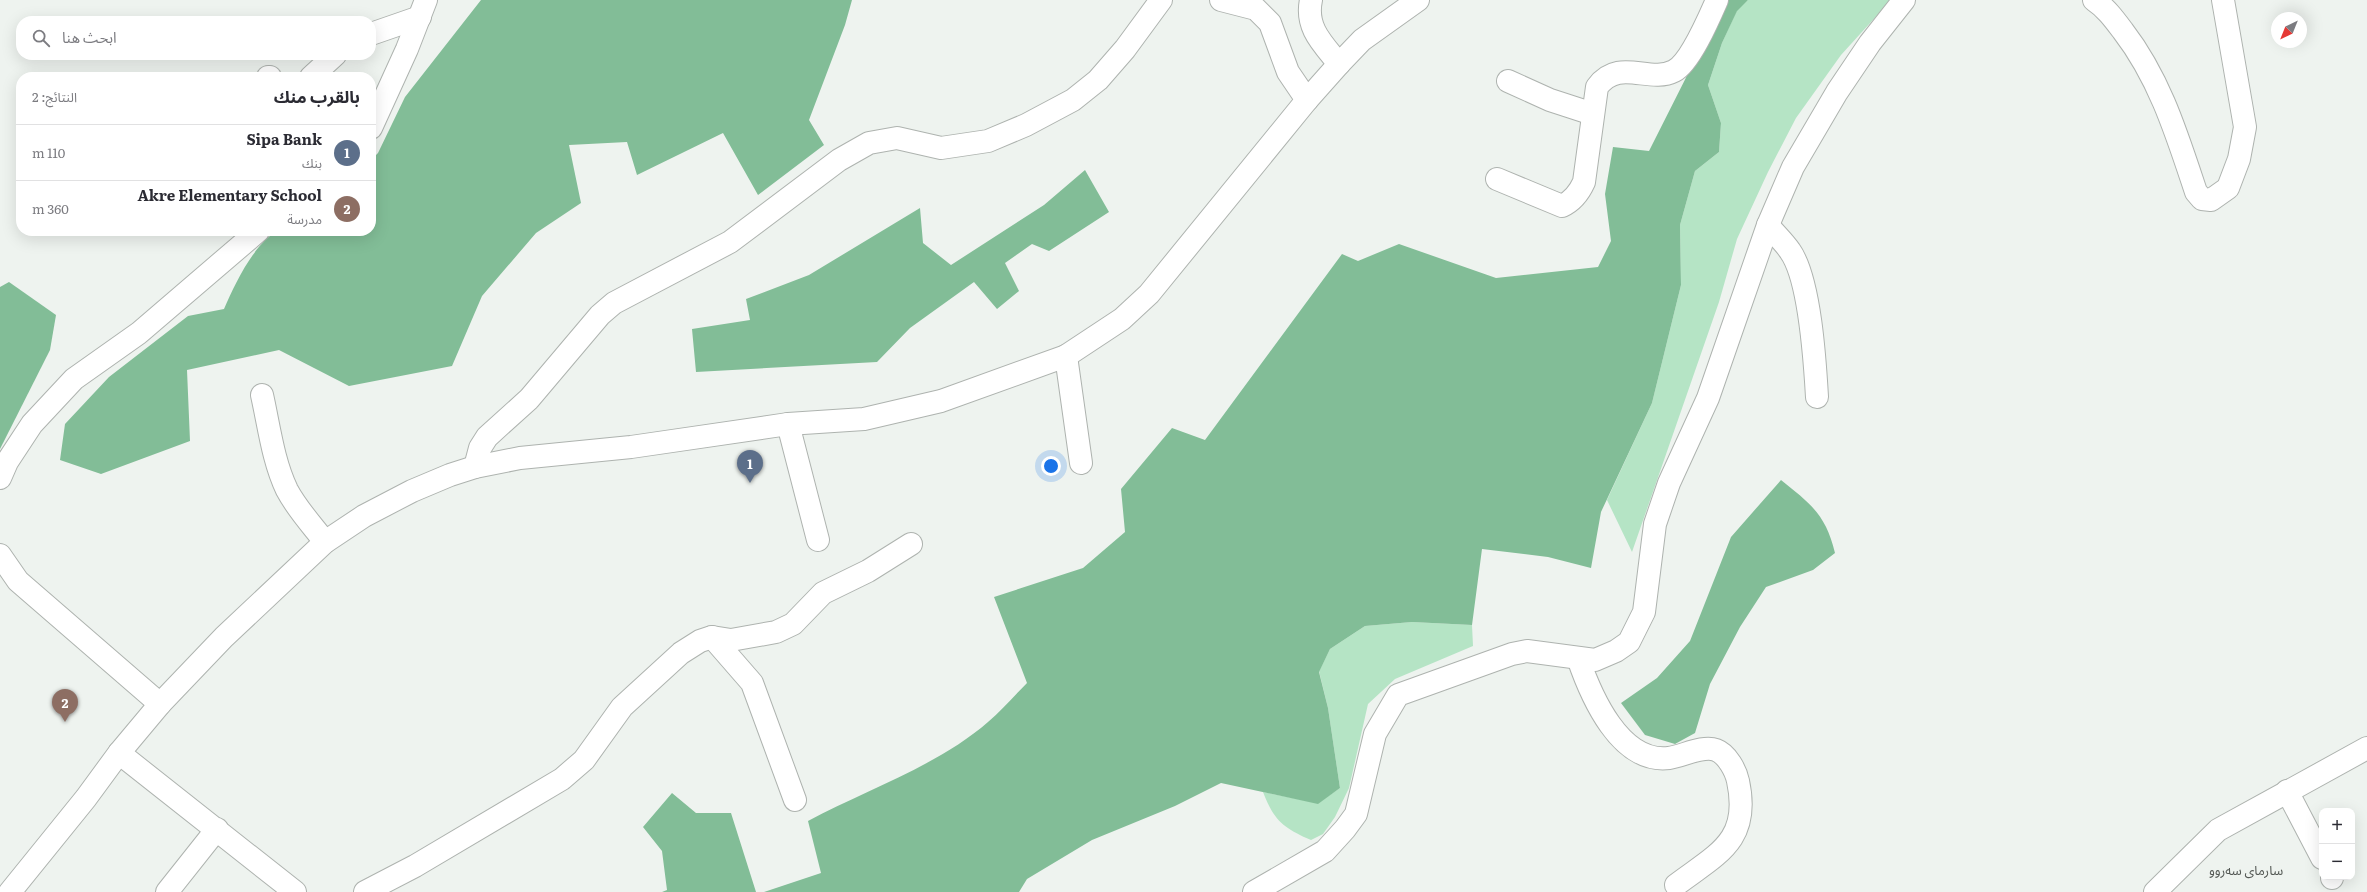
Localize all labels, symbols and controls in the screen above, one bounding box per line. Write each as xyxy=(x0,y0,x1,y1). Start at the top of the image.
north arrow xyxy=(2271,12,2307,48)
search box xyxy=(16,16,376,60)
text: ابحث هنا xyxy=(62,25,117,48)
icon: search xyxy=(30,27,52,49)
text: بالقرب منك xyxy=(274,83,360,108)
text: النتائج: 2 xyxy=(32,87,77,106)
text: Sipa Bank xyxy=(246,127,322,150)
text: 110 m xyxy=(32,143,65,162)
text: 1 xyxy=(344,143,350,162)
text: بنك xyxy=(302,153,322,172)
text: Akre Elementary School xyxy=(137,183,322,206)
text: 360 m xyxy=(32,199,69,218)
text: 2 xyxy=(344,199,351,218)
text: مدرسة xyxy=(287,209,322,228)
pin: 1 xyxy=(737,450,763,483)
your location xyxy=(1041,456,1061,476)
pin: 2 xyxy=(52,689,78,722)
map controls xyxy=(2319,808,2355,880)
button: + xyxy=(2319,808,2355,844)
button: − xyxy=(2319,844,2355,880)
district label: سارمای سەروو xyxy=(2209,860,2283,879)

